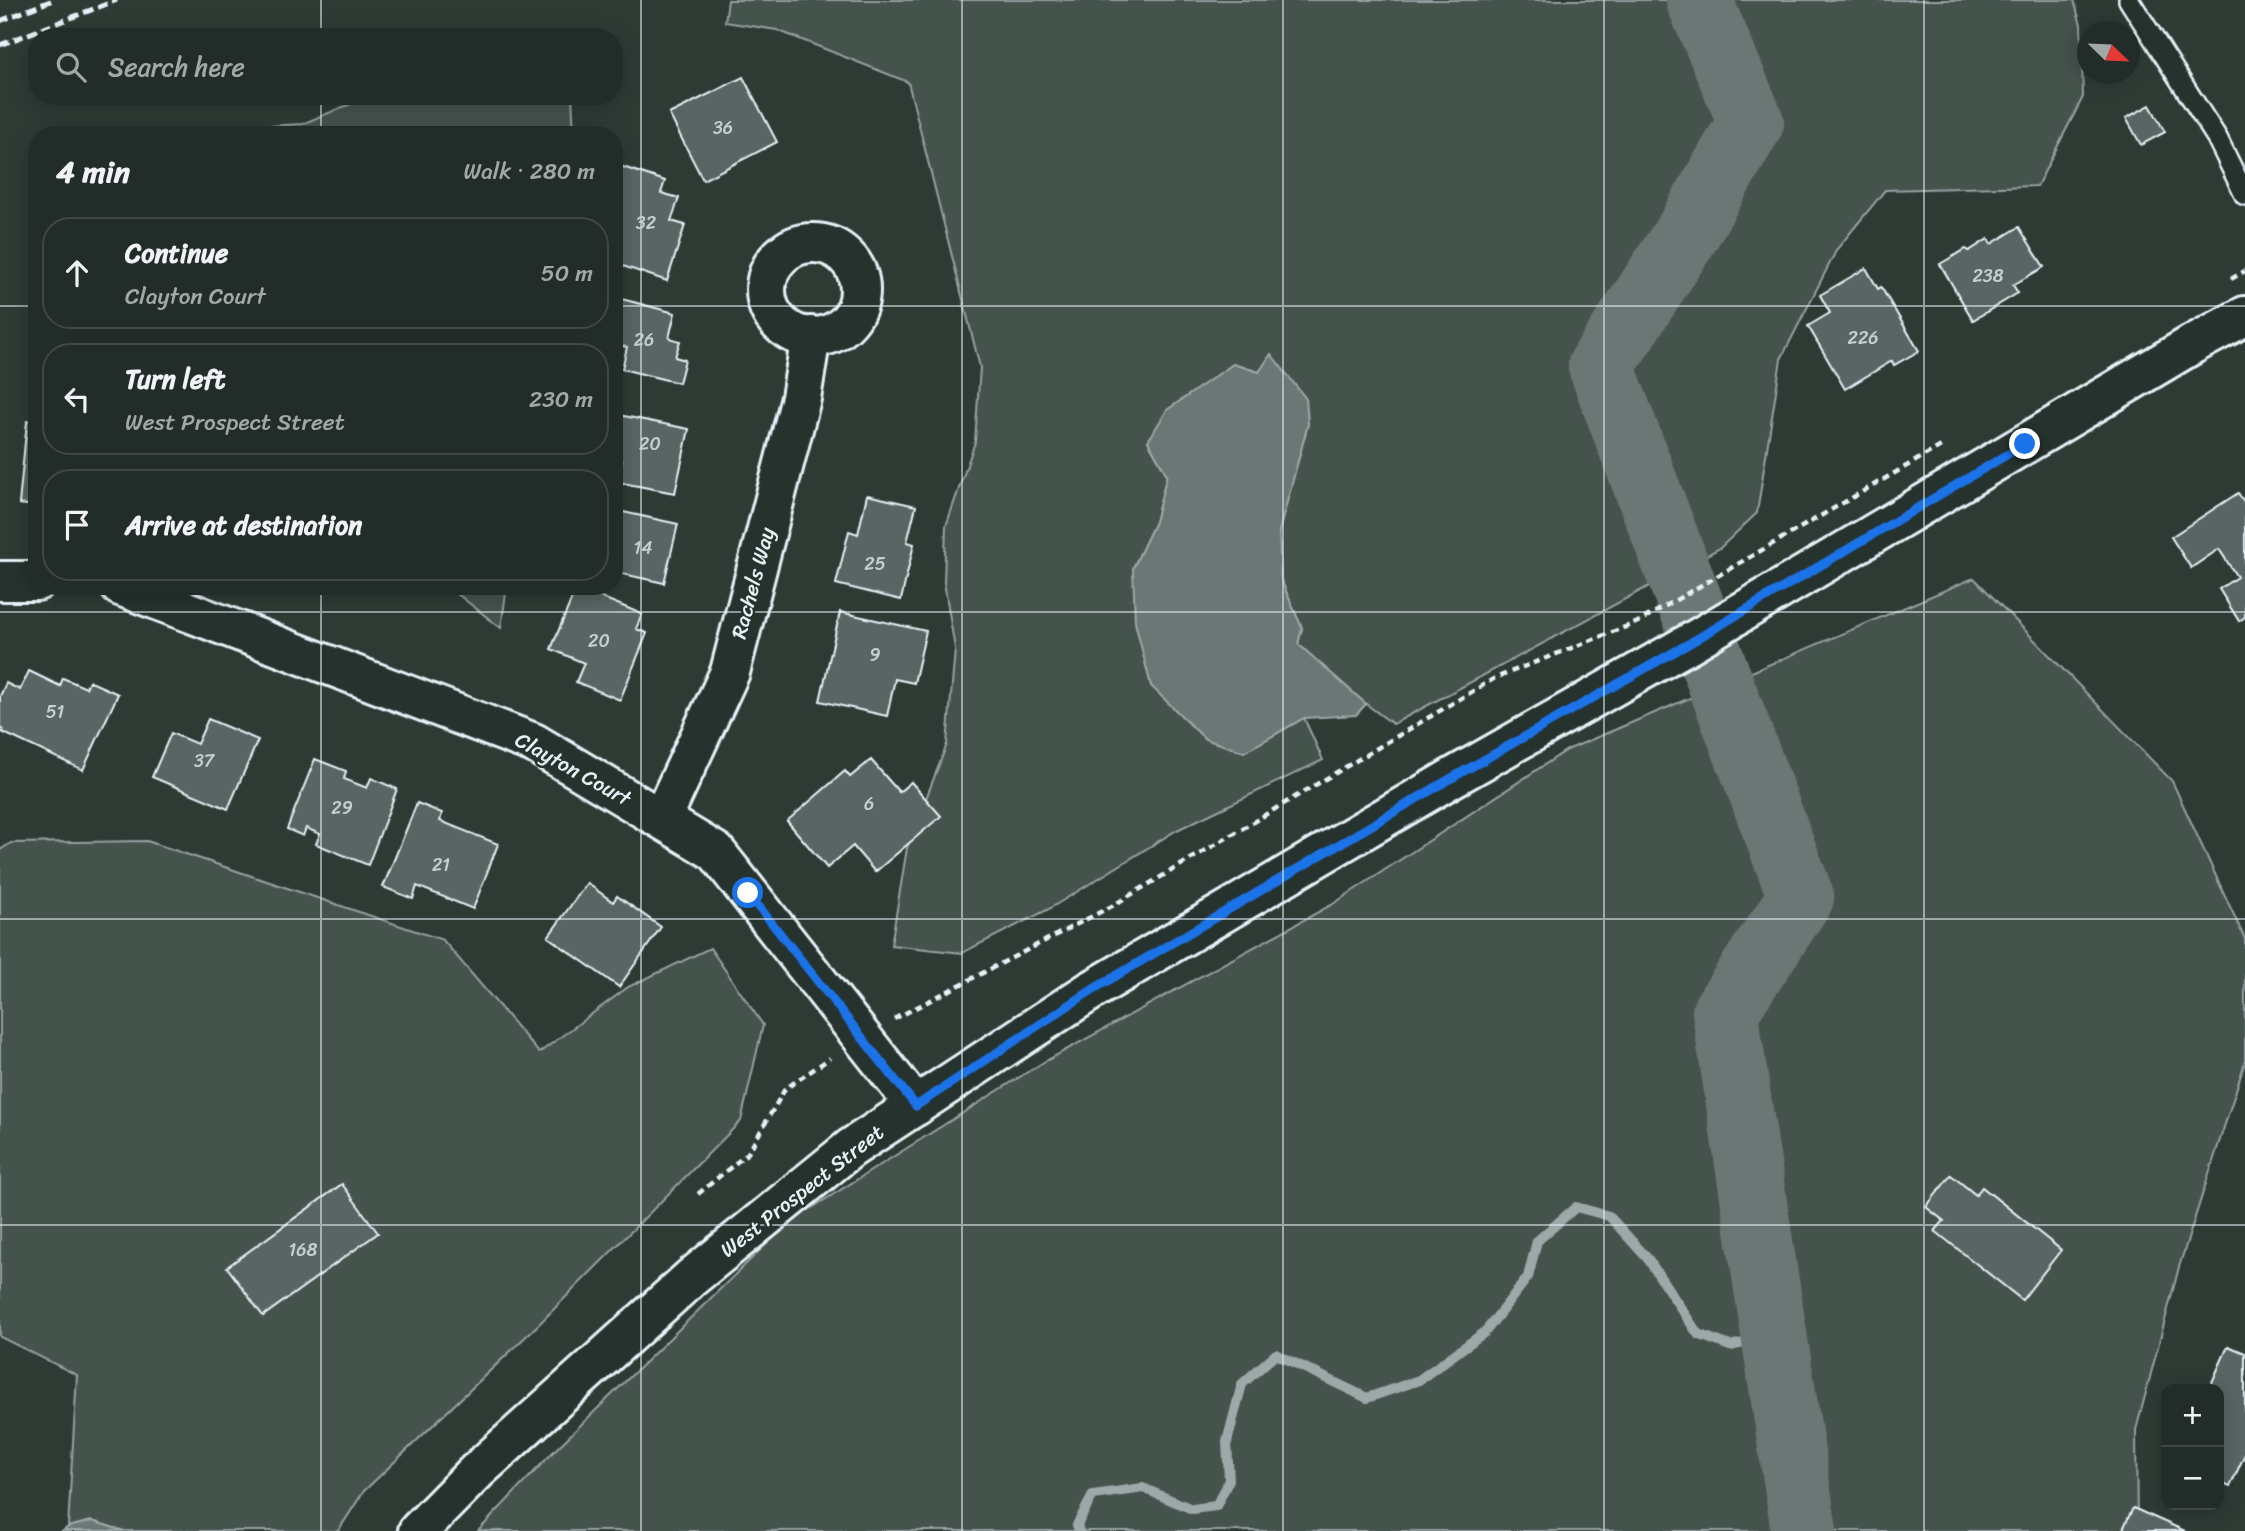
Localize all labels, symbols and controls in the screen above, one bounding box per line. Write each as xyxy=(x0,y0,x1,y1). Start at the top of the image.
north arrow xyxy=(2077,21,2140,84)
search box xyxy=(28,28,623,105)
text: Search here xyxy=(108,44,245,90)
icon: search xyxy=(52,48,90,86)
house number: 36 xyxy=(713,112,733,144)
text: 4 min xyxy=(56,145,130,199)
text: Walk · 280 m xyxy=(464,151,595,192)
house number: 32 xyxy=(636,207,656,239)
text: Continue xyxy=(125,230,228,276)
text: 50 m xyxy=(541,253,593,294)
icon: ahead xyxy=(58,254,96,292)
house number: 238 xyxy=(1972,260,2004,292)
text: Clayton Court xyxy=(125,276,265,317)
house number: 226 xyxy=(1848,322,1879,354)
house number: 26 xyxy=(634,324,654,356)
text: Turn left xyxy=(125,356,225,402)
text: 230 m xyxy=(529,379,593,420)
icon: left xyxy=(58,380,96,418)
text: West Prospect Street xyxy=(125,402,345,443)
house number: 20 xyxy=(639,428,661,460)
route end xyxy=(2009,428,2040,459)
text: Arrive at destination xyxy=(125,502,362,548)
icon: arrive xyxy=(58,506,96,544)
street label: Rachels Way xyxy=(720,523,786,643)
house number: 14 xyxy=(634,532,652,564)
house number: 25 xyxy=(864,548,886,580)
house number: 20 xyxy=(588,625,610,657)
house number: 9 xyxy=(869,639,881,671)
house number: 51 xyxy=(46,696,65,728)
street label: Clayton Court xyxy=(508,721,640,817)
house number: 37 xyxy=(194,745,216,777)
house number: 6 xyxy=(864,788,874,820)
house number: 29 xyxy=(331,792,353,824)
house number: 21 xyxy=(432,849,450,881)
route start xyxy=(732,877,763,908)
street label: West Prospect Street xyxy=(711,1114,893,1268)
house number: 168 xyxy=(289,1234,318,1266)
map controls xyxy=(2161,1384,2224,1510)
button: + xyxy=(2161,1384,2224,1447)
button: − xyxy=(2161,1447,2224,1510)

